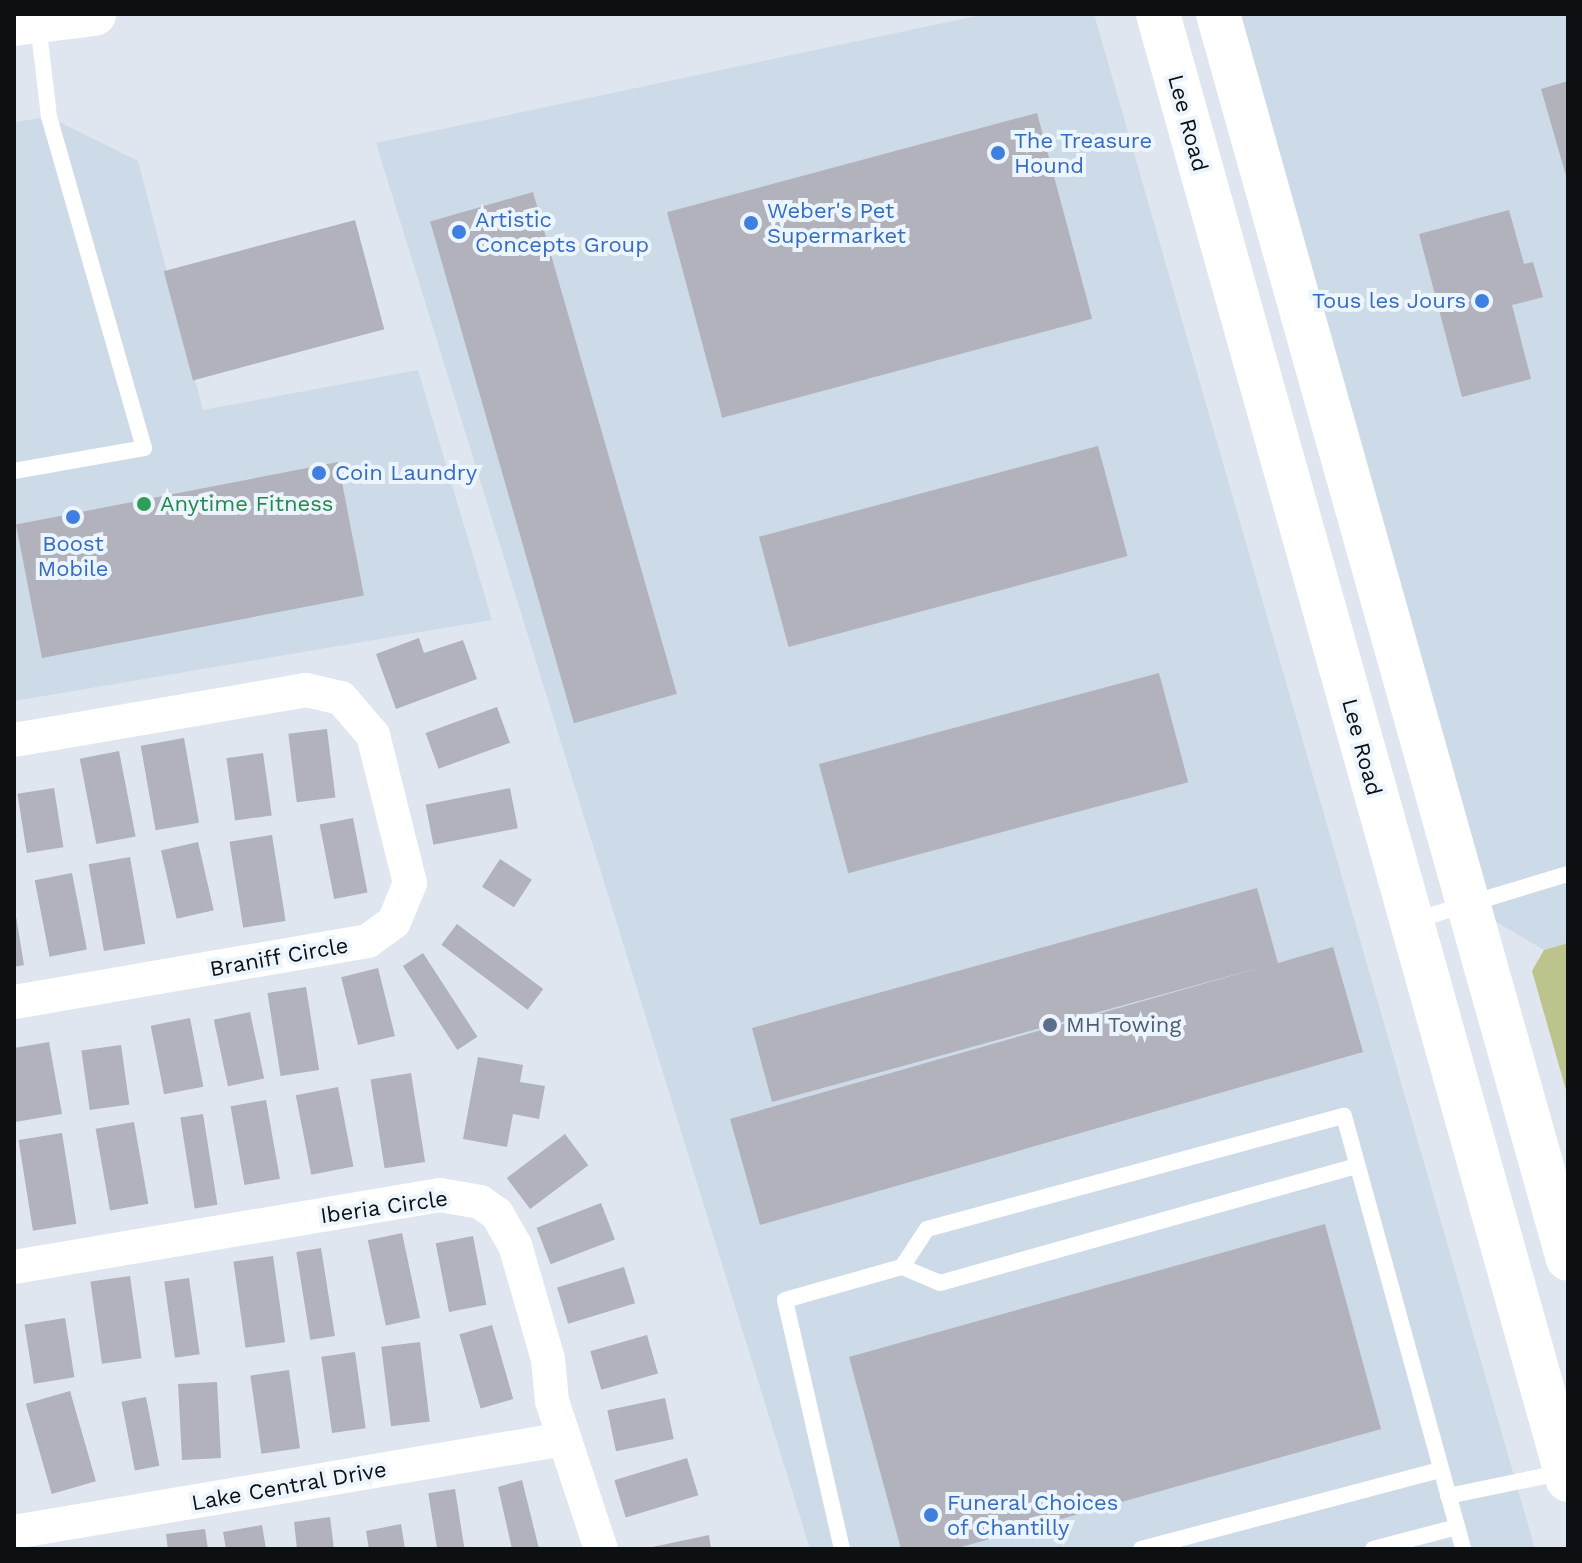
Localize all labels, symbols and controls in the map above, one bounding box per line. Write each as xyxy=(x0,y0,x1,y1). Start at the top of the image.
street label: Lee Road xyxy=(1162,72,1214,174)
place label: The Treasure Hound xyxy=(1014,127,1153,178)
marker: The Treasure Hound xyxy=(989,144,1007,162)
place label: Weber's Pet Supermarket xyxy=(767,197,906,248)
place label: Artistic Concepts Group xyxy=(475,206,649,258)
marker: Weber's Pet Supermarket xyxy=(742,214,760,232)
marker: Artistic Concepts Group xyxy=(450,223,468,241)
place label: Tous les Jours xyxy=(1312,288,1466,314)
marker: Tous les Jours xyxy=(1473,292,1491,310)
place label: Coin Laundry xyxy=(335,460,477,486)
marker: Coin Laundry xyxy=(310,464,328,482)
place label: Anytime Fitness xyxy=(160,491,333,517)
marker: Anytime Fitness xyxy=(135,495,153,513)
marker: Boost Mobile xyxy=(64,508,82,526)
place label: Boost Mobile xyxy=(38,530,108,582)
street label: Lee Road xyxy=(1336,696,1388,798)
street label: Braniff Circle xyxy=(207,932,351,982)
place label: MH Towing xyxy=(1066,1012,1182,1038)
marker: MH Towing xyxy=(1041,1016,1059,1034)
street label: Iberia Circle xyxy=(318,1185,450,1229)
street label: Lake Central Drive xyxy=(189,1456,389,1516)
place label: Funeral Choices of Chantilly xyxy=(947,1489,1119,1540)
marker: Funeral Choices of Chantilly xyxy=(922,1506,940,1524)

